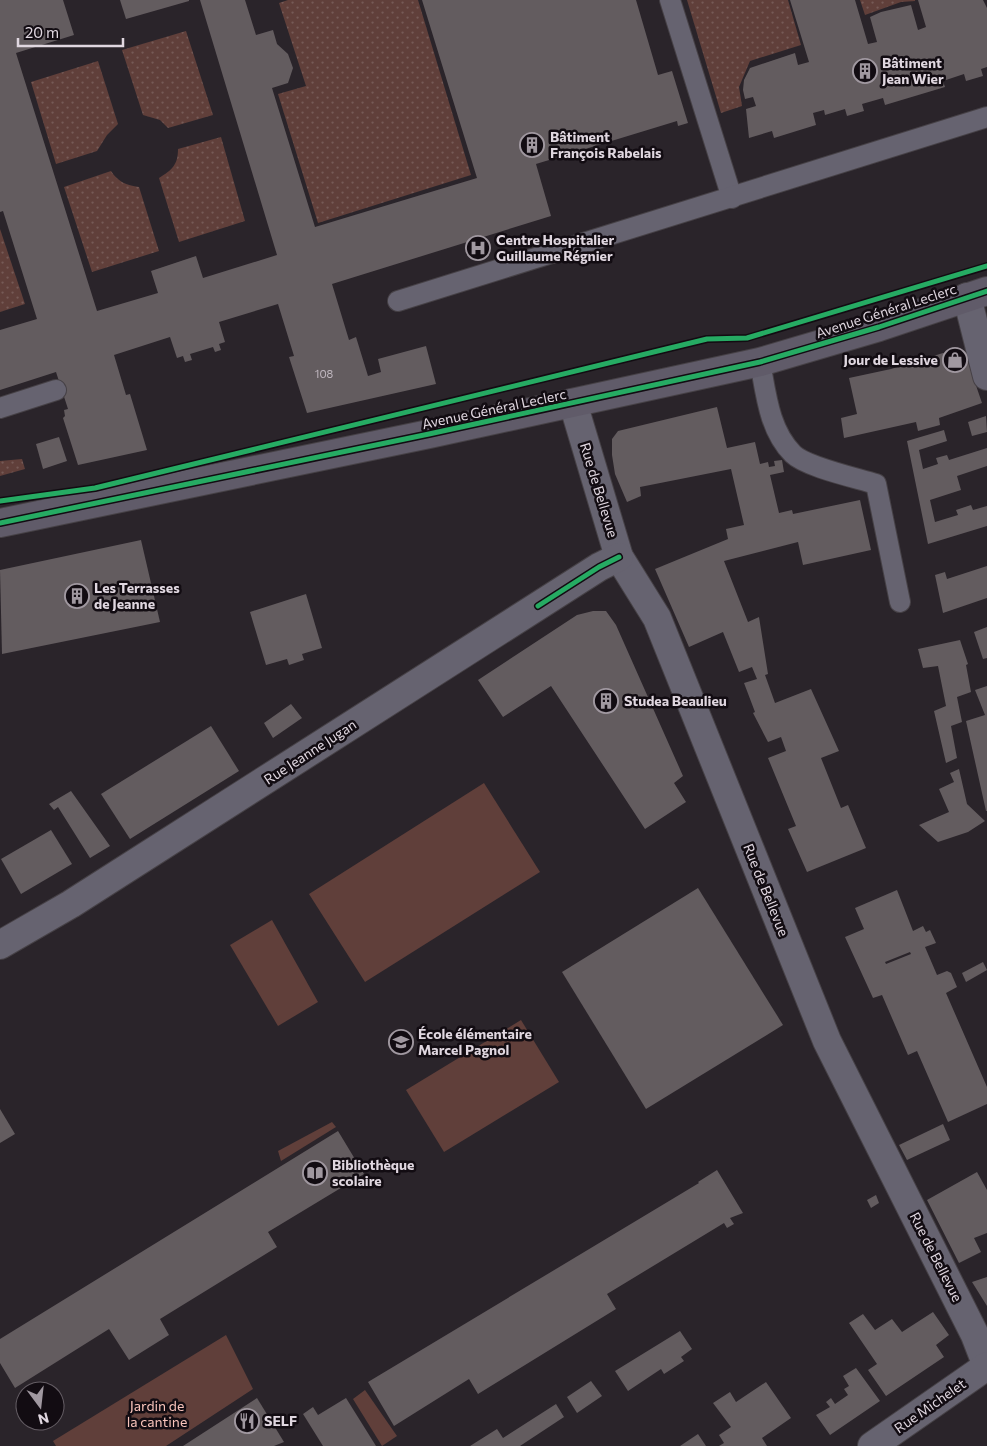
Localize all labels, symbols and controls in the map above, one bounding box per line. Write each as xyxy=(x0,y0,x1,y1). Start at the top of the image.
scale bar xyxy=(18,15,122,47)
text: 20 m xyxy=(25,23,59,41)
place label: Bâtiment Jean Wier xyxy=(882,54,944,87)
building icon: Bâtiment Jean Wier xyxy=(852,58,878,84)
place label: Bâtiment François Rabelais xyxy=(550,128,662,161)
building icon: Bâtiment François Rabelais xyxy=(519,132,545,158)
place label: Centre Hospitalier Guillaume Régnier xyxy=(496,231,614,264)
hospital icon: Centre Hospitalier Guillaume Régnier xyxy=(465,235,491,261)
street label: Avenue Général Leclerc xyxy=(813,280,958,341)
shop icon: Jour de Lessive xyxy=(942,347,968,373)
place label: Jour de Lessive xyxy=(843,351,938,368)
house number: 108 xyxy=(315,367,334,380)
street label: Avenue Général Leclerc xyxy=(420,385,568,432)
street label: Rue de Bellevue xyxy=(577,440,622,539)
place label: Les Terrasses de Jeanne xyxy=(94,579,180,612)
building icon: Les Terrasses de Jeanne xyxy=(64,583,90,609)
building icon: Studea Beaulieu xyxy=(593,688,619,714)
place label: Studea Beaulieu xyxy=(624,692,727,709)
street label: Rue Jeanne Jugan xyxy=(260,715,359,788)
street label: Rue de Bellevue xyxy=(740,841,793,939)
place label: École élémentaire Marcel Pagnol xyxy=(418,1025,532,1058)
school or university icon: École élémentaire Marcel Pagnol xyxy=(388,1029,414,1055)
place label: Bibliothèque scolaire xyxy=(332,1156,414,1189)
library icon: Bibliothèque scolaire xyxy=(302,1160,328,1186)
street label: Rue de Bellevue xyxy=(907,1209,966,1305)
street label: Rue Michelet xyxy=(891,1375,969,1436)
north arrow xyxy=(15,1381,65,1431)
park label: Jardin de la cantine xyxy=(127,1397,187,1430)
restaurant icon: SELF xyxy=(234,1408,260,1434)
text: N xyxy=(36,1409,51,1429)
place label: SELF xyxy=(264,1412,297,1429)

